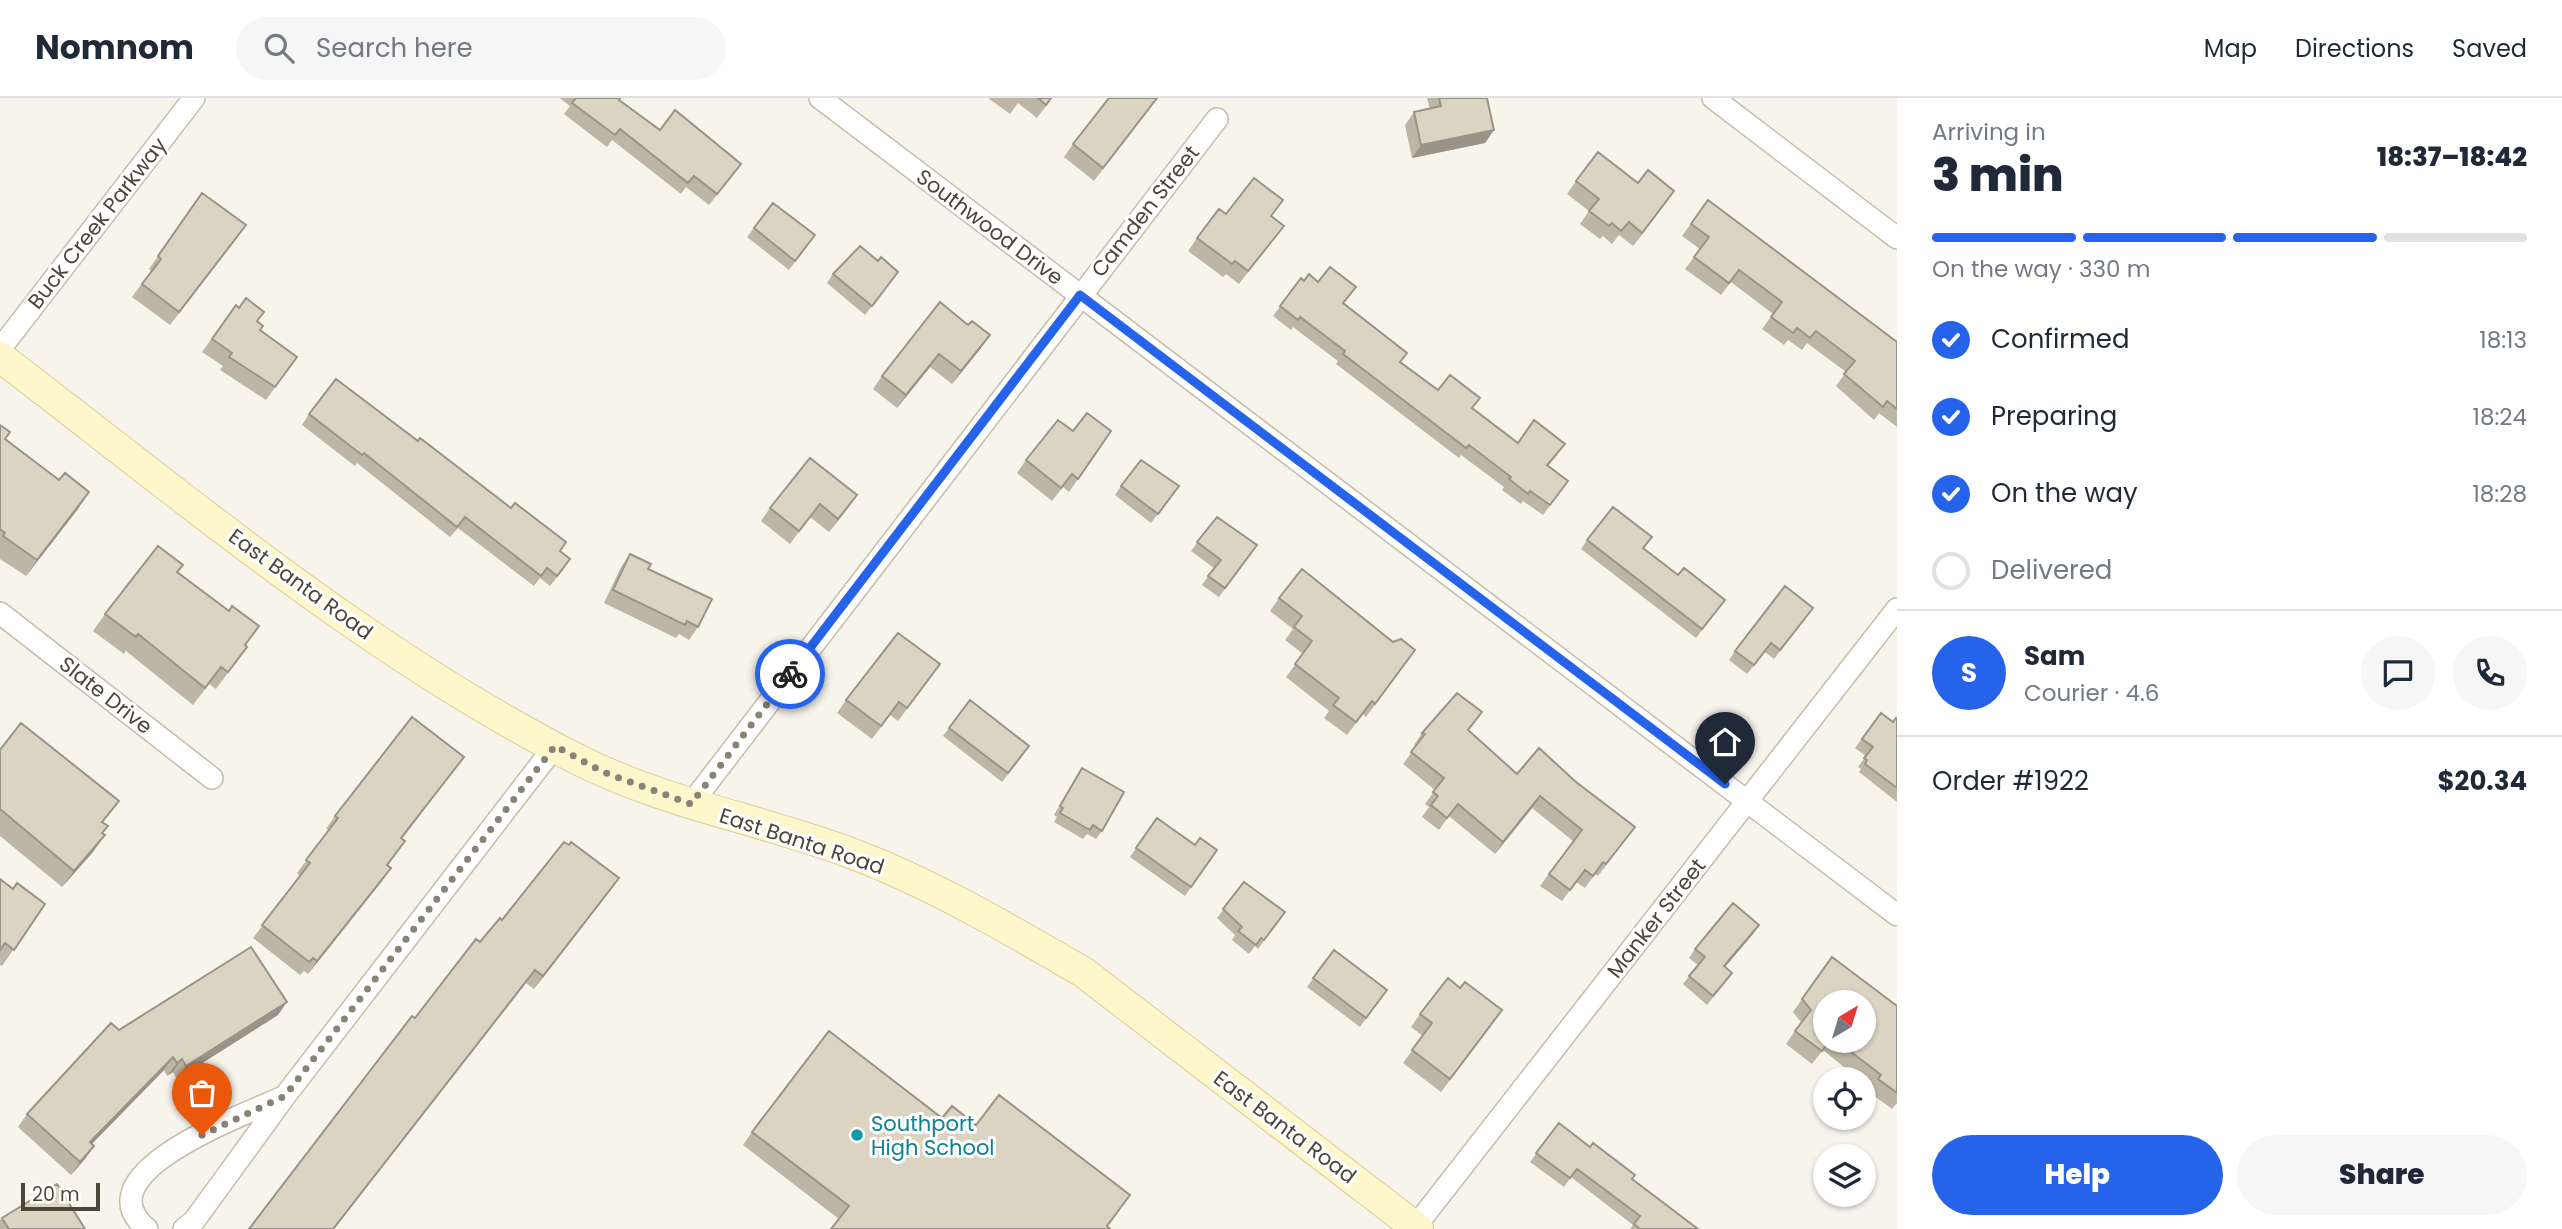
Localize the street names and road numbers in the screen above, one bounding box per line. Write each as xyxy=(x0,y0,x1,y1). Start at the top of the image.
street label: Buck Creek Parkway xyxy=(21,131,173,315)
street label: Camden Street xyxy=(1084,139,1206,283)
street label: Southwood Drive xyxy=(911,162,1069,292)
street label: East Banta Road xyxy=(223,522,379,646)
street label: Slate Drive xyxy=(53,650,159,740)
street label: East Banta Road xyxy=(716,801,888,881)
street label: Manker Street xyxy=(1600,852,1712,984)
street label: East Banta Road xyxy=(1208,1064,1362,1190)

